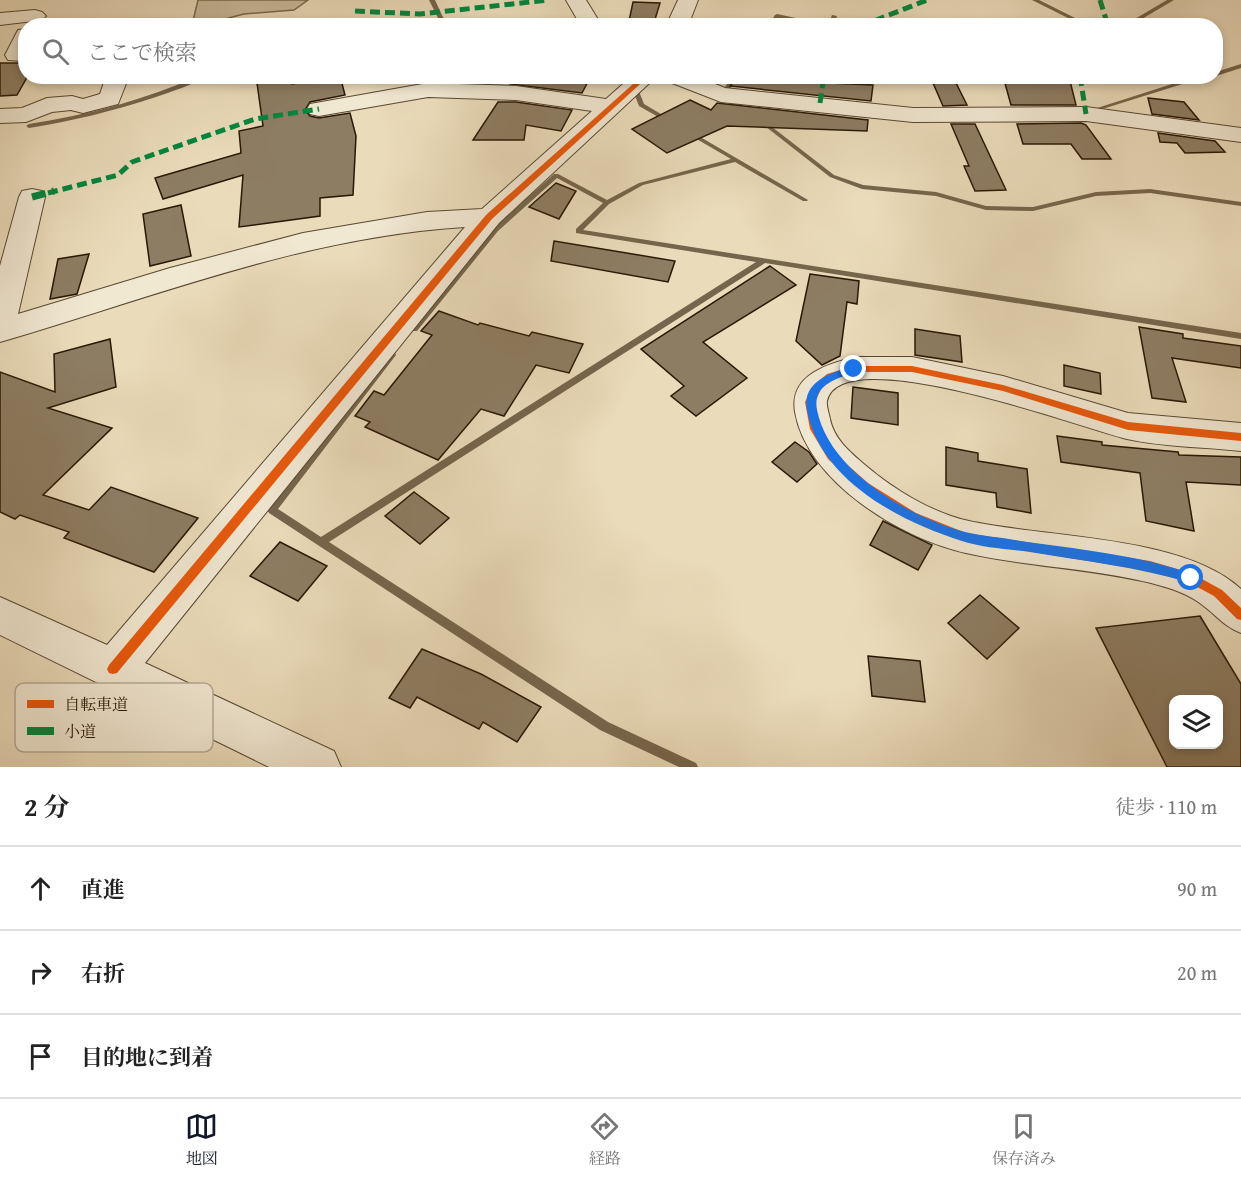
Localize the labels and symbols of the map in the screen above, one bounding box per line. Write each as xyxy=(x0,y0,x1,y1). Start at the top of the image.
route end xyxy=(840,355,866,381)
route start xyxy=(1177,564,1203,590)
legend xyxy=(15,683,213,752)
text: 自転車道 xyxy=(64,692,128,716)
text: 小道 xyxy=(64,719,96,743)

